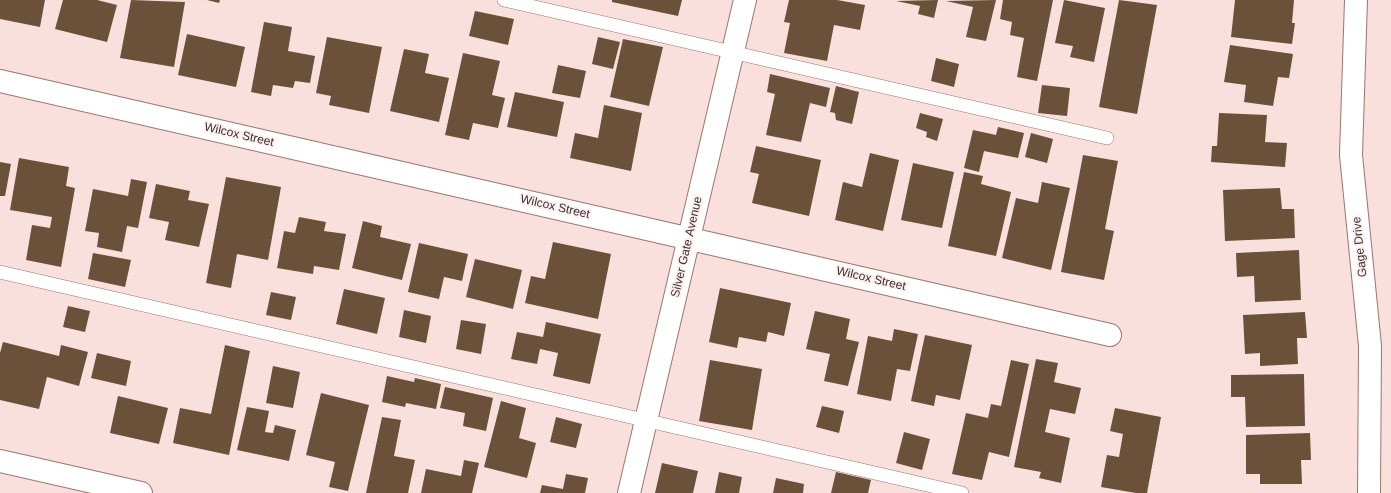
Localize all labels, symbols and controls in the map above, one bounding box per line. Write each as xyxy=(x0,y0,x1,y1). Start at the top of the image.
street label: Wilcox Street xyxy=(203,120,275,150)
street label: Wilcox Street xyxy=(519,192,591,222)
street label: Silver Gate Avenue xyxy=(668,195,706,299)
street label: Gage Drive xyxy=(1350,216,1370,278)
street label: Wilcox Street xyxy=(835,264,907,294)

